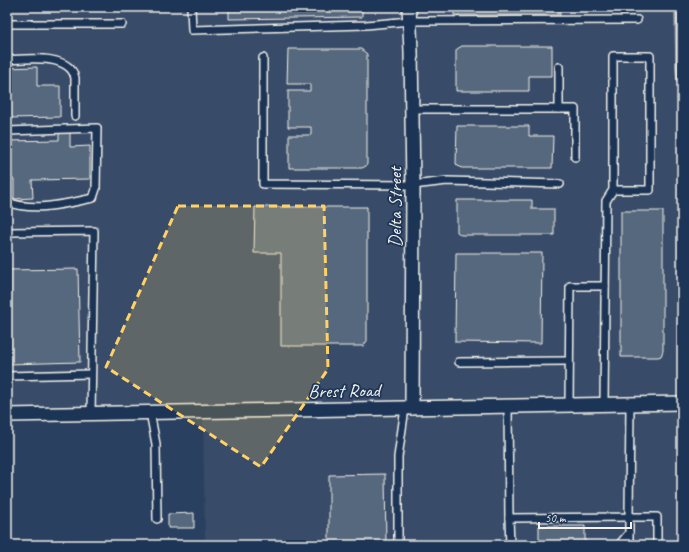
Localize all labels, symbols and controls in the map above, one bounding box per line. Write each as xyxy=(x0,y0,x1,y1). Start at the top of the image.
street label: Delta Street xyxy=(383,165,407,247)
street label: Brest Road xyxy=(308,378,384,404)
scale bar xyxy=(539,504,631,530)
text: 50 m xyxy=(545,510,567,526)

